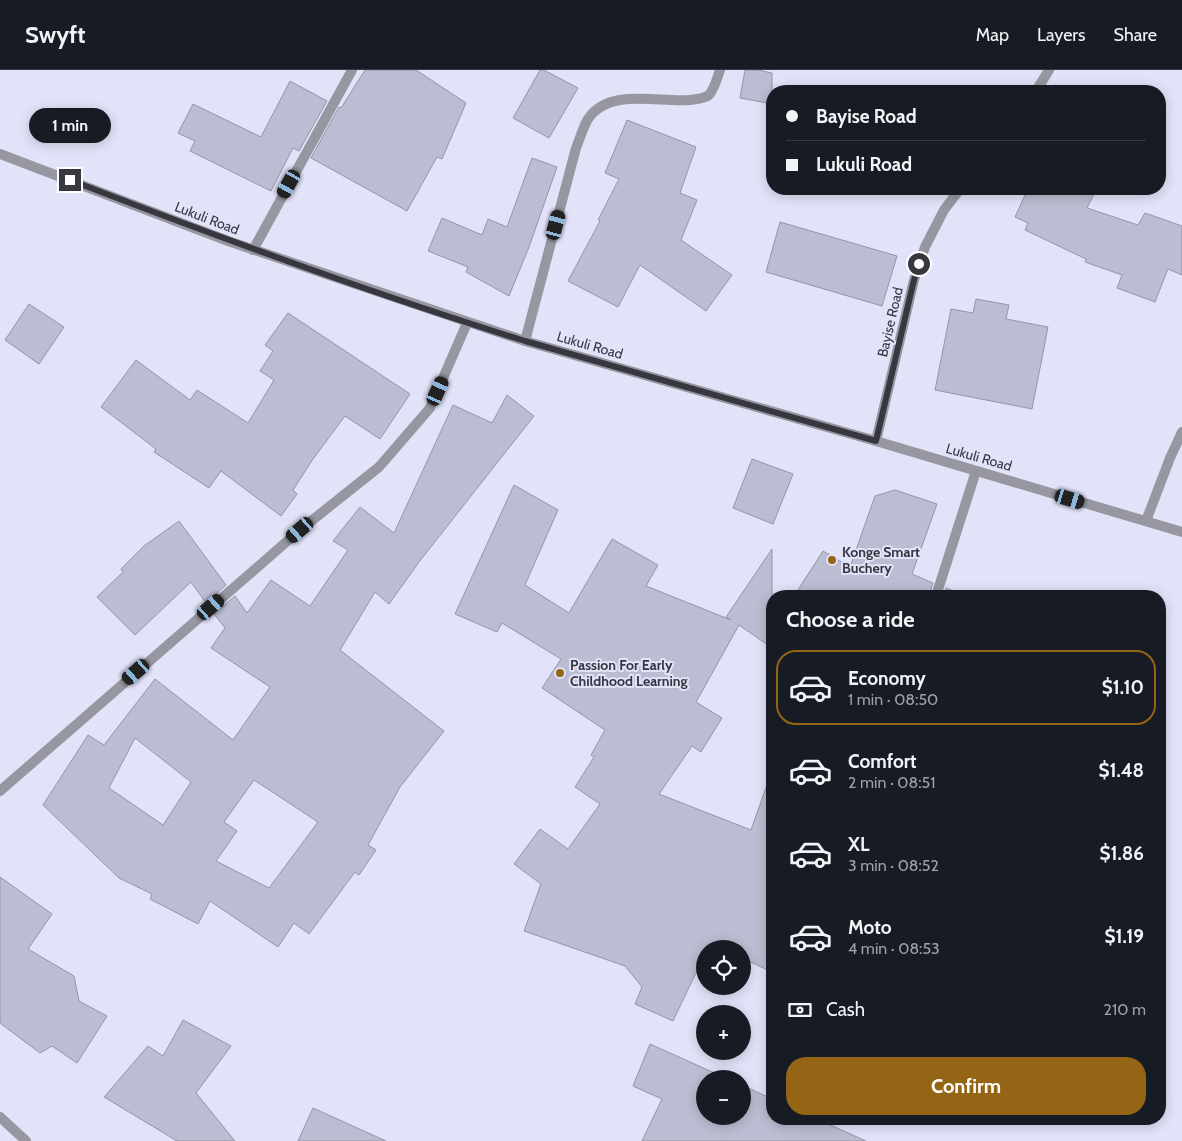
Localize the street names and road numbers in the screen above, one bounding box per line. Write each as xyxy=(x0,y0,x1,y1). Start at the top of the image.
street label: Lukuli Road xyxy=(172,197,242,239)
street label: Bayise Road xyxy=(873,285,907,359)
street label: Lukuli Road xyxy=(555,327,625,363)
street label: Lukuli Road xyxy=(944,439,1014,475)

